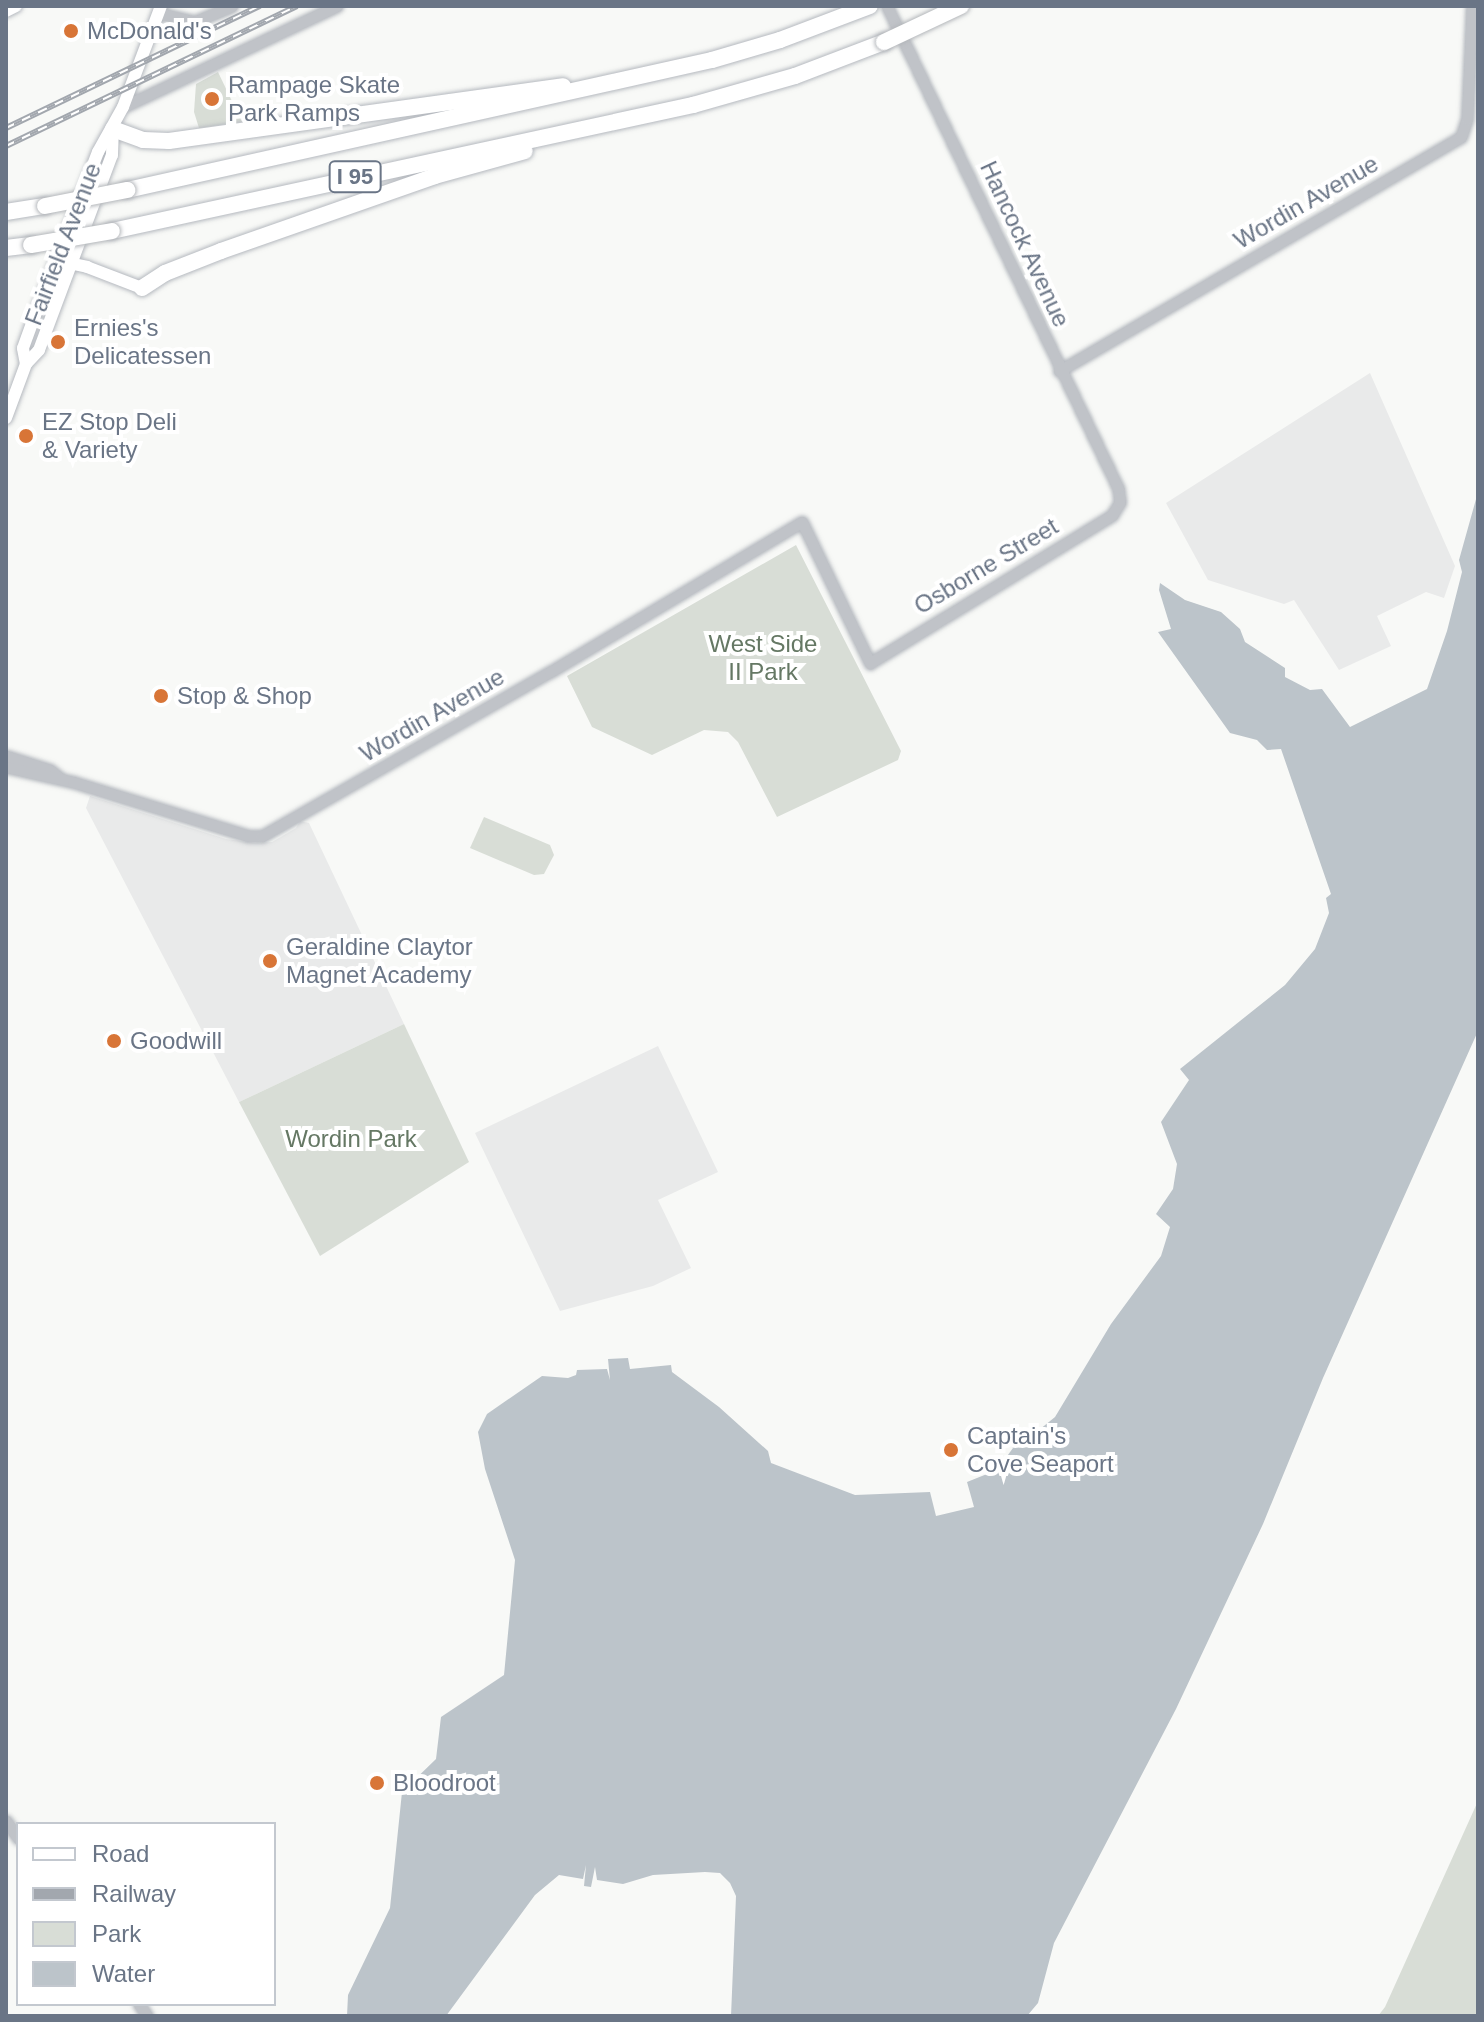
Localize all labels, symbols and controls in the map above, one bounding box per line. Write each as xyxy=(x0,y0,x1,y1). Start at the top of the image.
place label: McDonald's xyxy=(87,17,212,45)
marker: McDonald's xyxy=(62,22,80,40)
place label: Rampage Skate Park Ramps xyxy=(228,71,400,127)
marker: Rampage Skate Park Ramps xyxy=(203,90,221,108)
street label: Wordin Avenue xyxy=(1228,149,1384,255)
street label: Hancock Avenue xyxy=(974,156,1076,332)
street label: Fairfield Avenue xyxy=(19,158,107,330)
road number: I 95 xyxy=(327,159,383,195)
place label: Ernies's Delicatessen xyxy=(74,314,211,370)
marker: Ernies's Delicatessen xyxy=(49,333,67,351)
place label: EZ Stop Deli & Variety xyxy=(42,408,177,464)
marker: EZ Stop Deli & Variety xyxy=(17,427,35,445)
street label: Osborne Street xyxy=(909,512,1063,620)
park label: West Side II Park xyxy=(709,630,817,686)
street label: Wordin Avenue xyxy=(354,662,510,768)
place label: Stop & Shop xyxy=(177,682,312,710)
marker: Stop & Shop xyxy=(152,687,170,705)
place label: Geraldine Claytor Magnet Academy xyxy=(286,933,473,989)
marker: Geraldine Claytor Magnet Academy xyxy=(261,952,279,970)
place label: Goodwill xyxy=(130,1027,222,1055)
marker: Goodwill xyxy=(105,1032,123,1050)
park label: Wordin Park xyxy=(285,1125,417,1153)
place label: Captain's Cove Seaport xyxy=(967,1422,1114,1478)
marker: Captain's Cove Seaport xyxy=(942,1441,960,1459)
place label: Bloodroot xyxy=(393,1769,496,1797)
marker: Bloodroot xyxy=(368,1774,386,1792)
legend xyxy=(16,1822,276,2006)
text: Road xyxy=(92,1840,149,1867)
text: Railway xyxy=(92,1880,176,1907)
text: Park xyxy=(92,1920,141,1947)
text: Water xyxy=(92,1960,155,1987)

